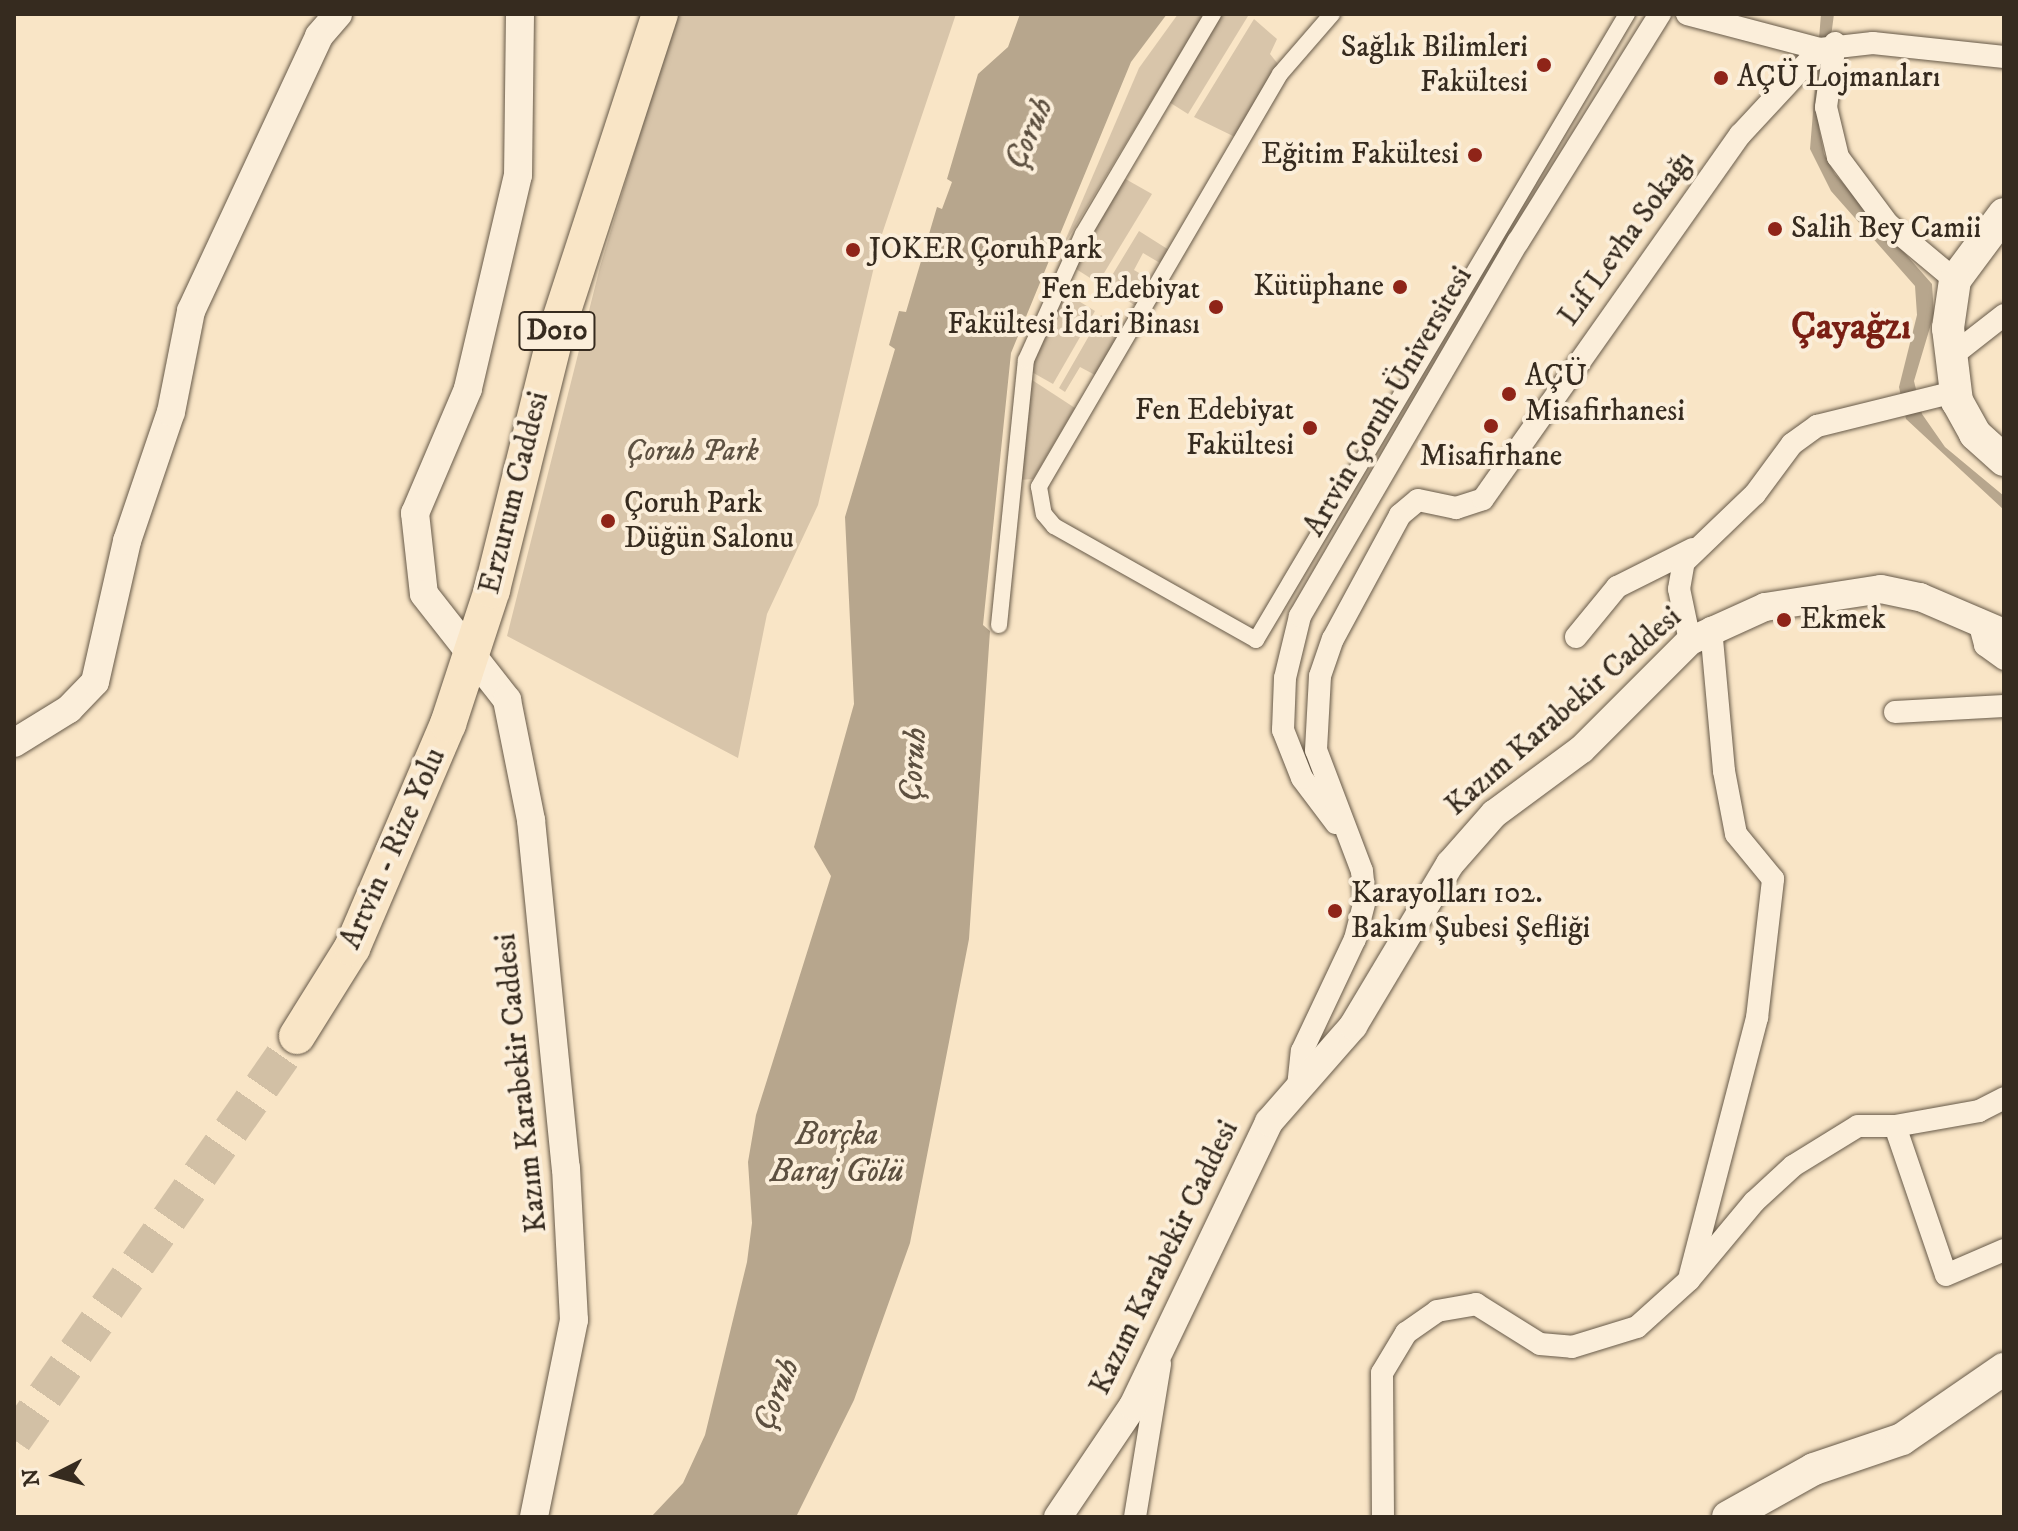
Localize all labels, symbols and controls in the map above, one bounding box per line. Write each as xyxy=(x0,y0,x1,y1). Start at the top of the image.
place label: Sağlık Bilimleri Fakültesi xyxy=(1341,30,1528,100)
marker: Sağlık Bilimleri Fakültesi xyxy=(1535,56,1553,74)
place label: AÇÜ Lojmanları xyxy=(1737,60,1940,96)
marker: AÇÜ Lojmanları xyxy=(1712,69,1730,87)
water label: Çoruh xyxy=(997,92,1063,176)
place label: Eğitim Fakültesi xyxy=(1261,137,1459,173)
street label: Lif Levha Sokağı xyxy=(1551,145,1703,333)
marker: Eğitim Fakültesi xyxy=(1466,146,1484,164)
place label: Salih Bey Camii xyxy=(1791,211,1981,247)
marker: Salih Bey Camii xyxy=(1766,220,1784,238)
place label: JOKER ÇoruhPark xyxy=(869,232,1102,268)
marker: JOKER ÇoruhPark xyxy=(844,241,862,259)
street label: Artvin Çoruh Üniversitesi xyxy=(1297,261,1481,543)
place label: Kütüphane xyxy=(1253,269,1384,305)
place label: Fen Edebiyat Fakültesi İdari Binası xyxy=(947,272,1200,342)
marker: Kütüphane xyxy=(1391,278,1409,296)
marker: Fen Edebiyat Fakültesi İdari Binası xyxy=(1207,298,1225,316)
district label: Çayağzı xyxy=(1791,305,1911,351)
road number: D010 xyxy=(517,307,597,355)
place label: AÇÜ Misafirhanesi xyxy=(1525,359,1685,430)
marker: AÇÜ Misafirhanesi xyxy=(1500,385,1518,403)
street label: Erzurum Caddesi xyxy=(472,388,558,598)
place label: Fen Edebiyat Fakültesi xyxy=(1135,393,1294,464)
marker: Misafirhane xyxy=(1482,417,1500,435)
marker: Fen Edebiyat Fakültesi xyxy=(1301,419,1319,437)
park label: Çoruh Park xyxy=(625,434,759,470)
place label: Misafirhane xyxy=(1420,439,1562,475)
place label: Çoruh Park Düğün Salonu xyxy=(624,486,794,556)
marker: Çoruh Park Düğün Salonu xyxy=(599,512,617,530)
street label: Kazım Karabekir Caddesi xyxy=(1439,600,1689,824)
place label: Ekmek xyxy=(1800,602,1886,638)
marker: Ekmek xyxy=(1775,611,1793,629)
water label: Çoruh xyxy=(892,727,936,803)
street label: Artvin - Rize Yolu xyxy=(334,743,454,955)
place label: Karayolları 102. Bakım Şubesi Şefliği xyxy=(1351,876,1590,946)
marker: Karayolları 102. Bakım Şubesi Şefliği xyxy=(1326,902,1344,920)
street label: Kazım Karabekir Caddesi xyxy=(488,932,556,1234)
street label: Kazım Karabekir Caddesi xyxy=(1083,1115,1247,1401)
water label: Borçka Baraj Gölü xyxy=(770,1117,904,1192)
water label: Çoruh xyxy=(745,1353,809,1437)
north arrow xyxy=(16,1435,96,1515)
text: N xyxy=(17,1467,46,1488)

